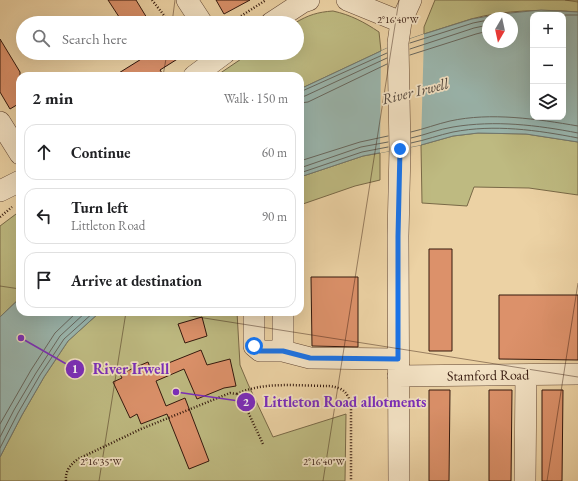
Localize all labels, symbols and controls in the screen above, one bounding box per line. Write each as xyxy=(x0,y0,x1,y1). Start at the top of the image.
north arrow xyxy=(482,12,518,48)
map controls xyxy=(530,12,566,120)
button: + xyxy=(530,12,566,48)
text: 2°16'40"W xyxy=(377,13,420,26)
search box xyxy=(16,16,304,60)
icon: search xyxy=(30,27,52,49)
text: Search here xyxy=(62,29,127,48)
button: − xyxy=(530,48,566,84)
water label: River Irwell xyxy=(380,73,451,108)
button: layers xyxy=(530,84,566,120)
text: 2 min xyxy=(32,87,73,109)
text: Walk · 150 m xyxy=(224,90,288,107)
route end xyxy=(391,140,409,158)
icon: ahead xyxy=(33,141,55,163)
text: Continue xyxy=(71,143,131,162)
text: 60 m xyxy=(262,144,287,161)
text: Turn left xyxy=(71,198,128,217)
icon: left xyxy=(33,205,55,227)
text: 90 m xyxy=(262,208,287,225)
text: Littleton Road xyxy=(71,217,145,234)
icon: arrive xyxy=(33,269,55,291)
text: Arrive at destination xyxy=(71,271,202,290)
route start xyxy=(245,337,263,355)
callout: River Irwell xyxy=(65,356,177,383)
text: River Irwell xyxy=(93,359,170,378)
text: 1 xyxy=(72,361,78,377)
street label: Stamford Road xyxy=(447,365,530,385)
callout: Littleton Road allotments xyxy=(236,389,435,416)
text: Littleton Road allotments xyxy=(264,392,426,411)
text: 2 xyxy=(243,394,250,410)
text: 2°16'35"W xyxy=(80,455,123,468)
text: 2°16'40"W xyxy=(303,455,346,468)

